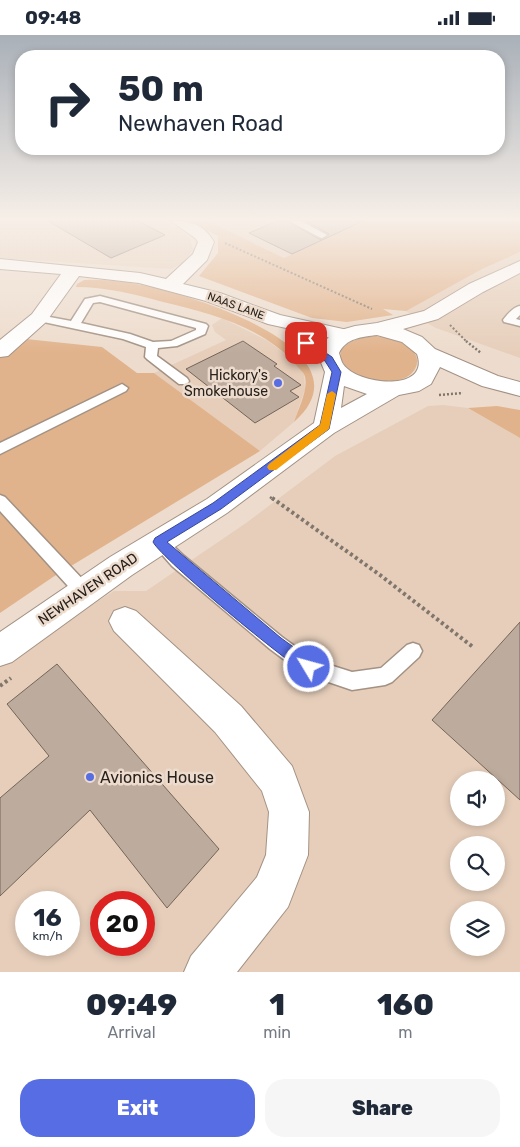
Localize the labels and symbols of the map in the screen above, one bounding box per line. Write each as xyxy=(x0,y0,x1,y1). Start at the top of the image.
street label: NAAS LANE xyxy=(206,290,267,322)
pin xyxy=(285,322,327,364)
place label: Hickory's Smokehouse xyxy=(184,367,268,400)
marker: Hickory's Smokehouse xyxy=(272,377,284,389)
street label: NEWHAVEN ROAD xyxy=(35,549,141,629)
position arrow xyxy=(282,640,334,692)
place label: Avionics House xyxy=(100,768,214,787)
marker: Avionics House xyxy=(84,771,96,783)
speed limit sign: 20 xyxy=(90,891,155,956)

